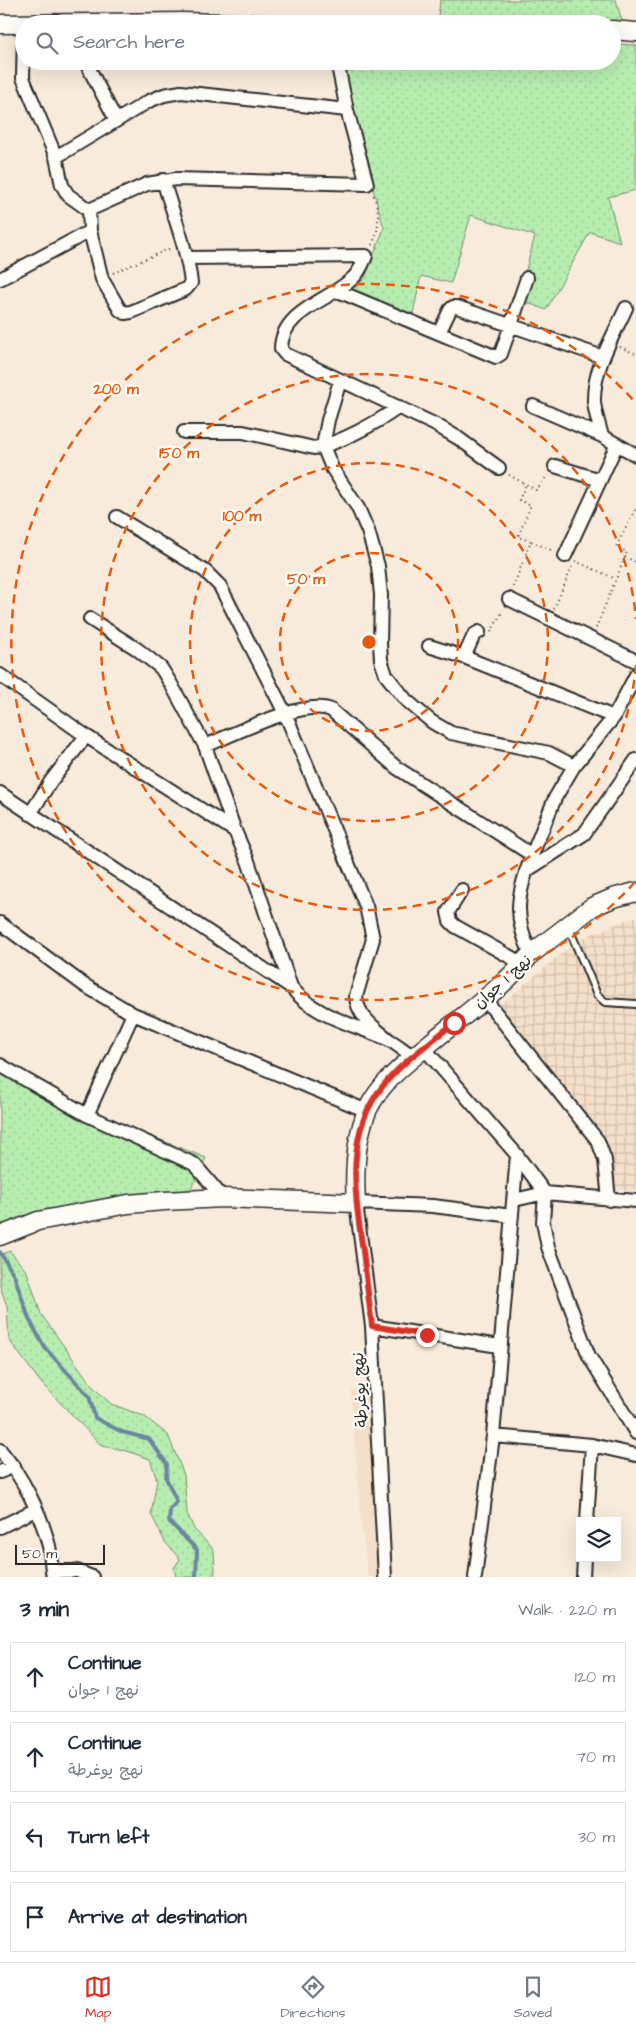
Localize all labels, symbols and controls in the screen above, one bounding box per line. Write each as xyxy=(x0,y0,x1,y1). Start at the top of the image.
search box xyxy=(15,15,621,70)
icon: search xyxy=(33,29,61,57)
text: Search here xyxy=(73,29,185,56)
text: 200 m xyxy=(92,379,139,400)
text: 150 m xyxy=(159,443,199,464)
text: 100 m xyxy=(223,506,262,527)
text: 50 m xyxy=(287,569,325,590)
centre of rings xyxy=(360,633,378,651)
street label: نهج 1 جوان xyxy=(469,950,536,1014)
route start xyxy=(443,1012,466,1035)
route end xyxy=(416,1324,439,1347)
street label: نهج يوغرطة xyxy=(347,1352,373,1428)
map controls xyxy=(576,1517,621,1562)
button: layers xyxy=(576,1517,621,1562)
scale bar xyxy=(15,1542,105,1565)
text: 50 m xyxy=(22,1544,57,1564)
text: 3 min xyxy=(20,1595,69,1624)
text: Walk · 220 m xyxy=(518,1599,616,1621)
text: Continue xyxy=(68,1650,142,1677)
icon: ahead xyxy=(21,1663,49,1691)
text: 120 m xyxy=(575,1666,615,1688)
text: نهج 1 جوان xyxy=(68,1679,139,1701)
text: Continue xyxy=(68,1730,142,1757)
icon: ahead xyxy=(21,1743,49,1771)
text: 70 m xyxy=(576,1746,615,1768)
text: نهج يوغرطة xyxy=(68,1759,143,1781)
icon: left xyxy=(21,1823,49,1851)
text: Turn left xyxy=(68,1824,149,1851)
text: 30 m xyxy=(578,1826,615,1848)
icon: arrive xyxy=(21,1903,49,1931)
text: Arrive at destination xyxy=(68,1904,247,1931)
tab: Map xyxy=(84,1973,112,2023)
tab: Directions xyxy=(280,1973,345,2023)
tab: Saved xyxy=(514,1973,552,2023)

